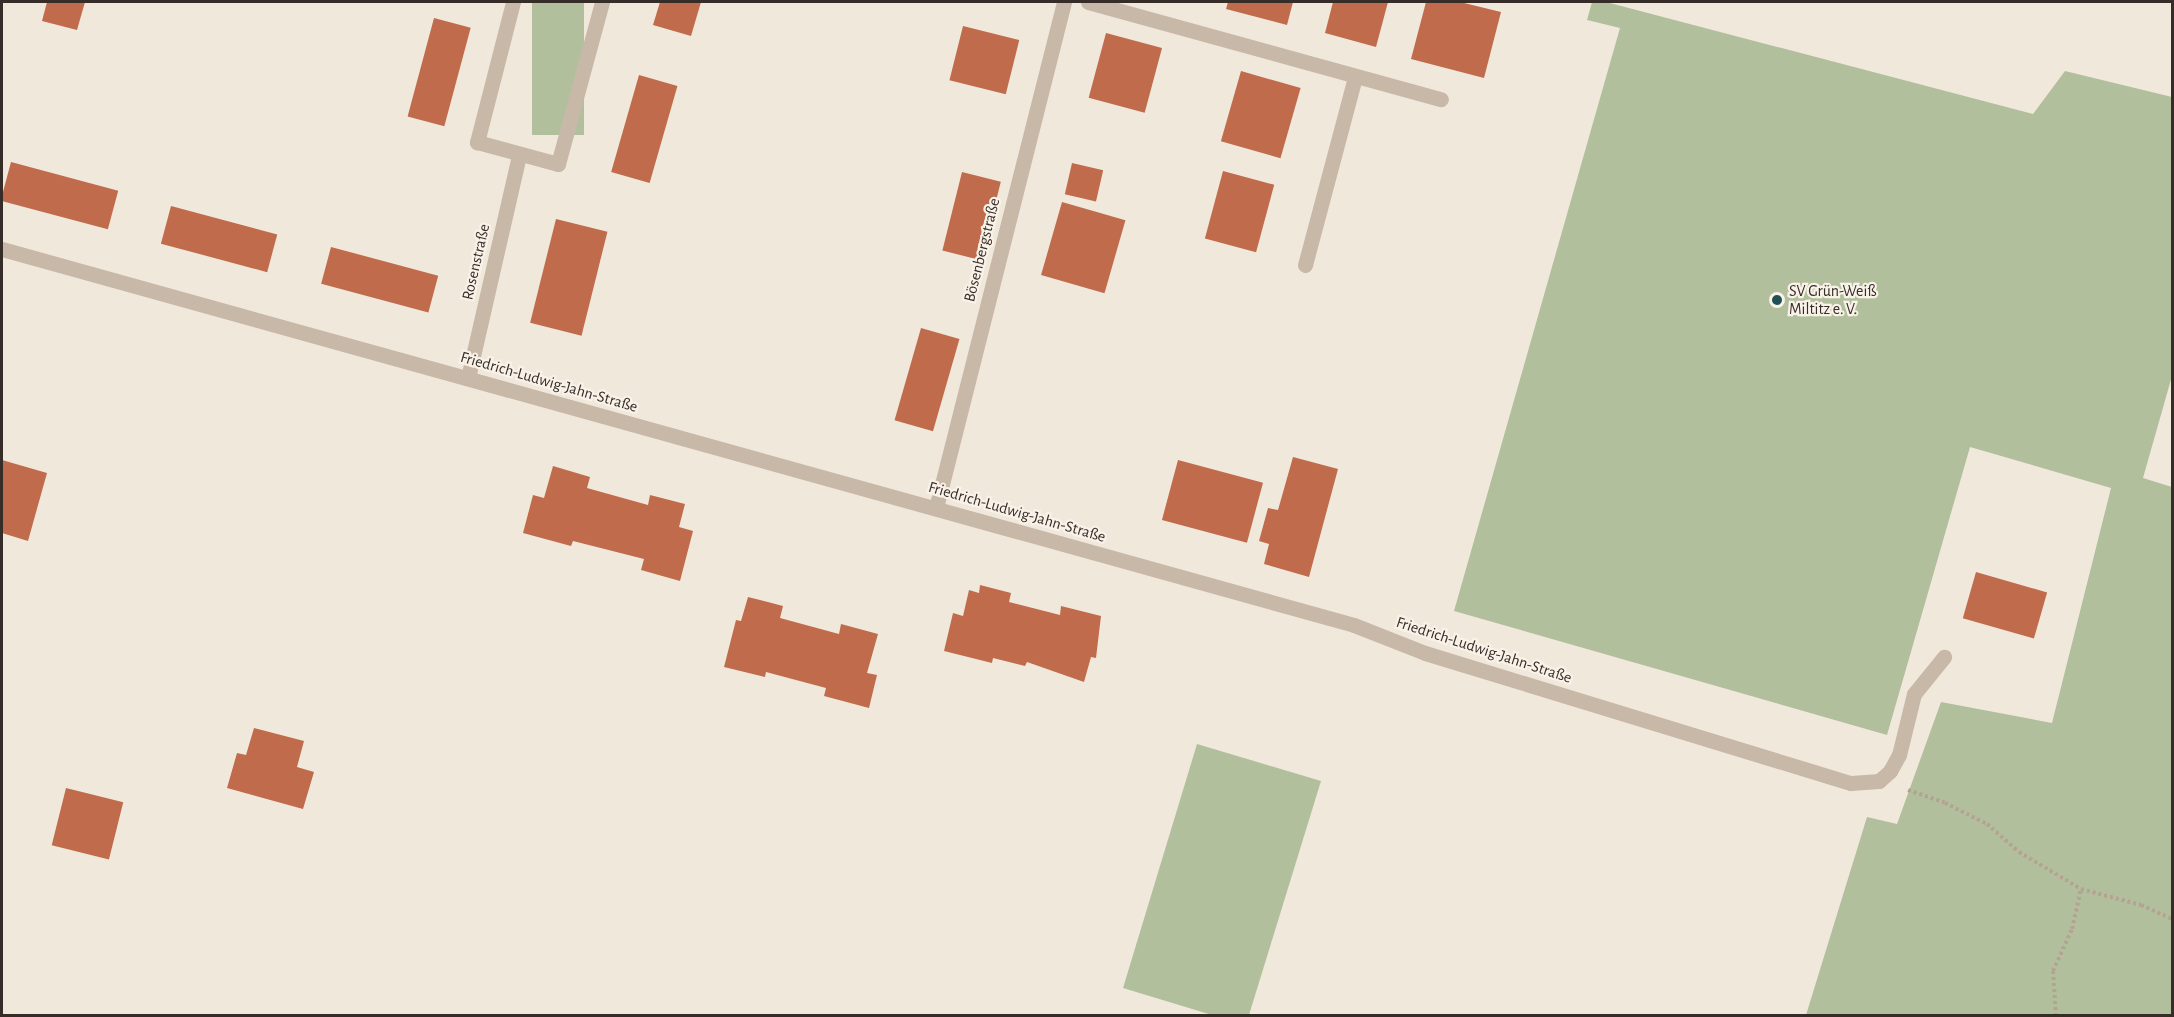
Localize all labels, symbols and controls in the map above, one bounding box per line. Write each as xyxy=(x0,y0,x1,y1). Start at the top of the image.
street label: Bösenbergstraße xyxy=(960,196,1004,304)
street label: Rosenstraße xyxy=(458,222,494,302)
place label: SV Grün-Weiß Miltitz e. V. xyxy=(1789,281,1876,319)
marker: SV Grün-Weiß Miltitz e. V. xyxy=(1770,293,1784,307)
street label: Friedrich-Ludwig-Jahn-Straße xyxy=(458,347,640,417)
street label: Friedrich-Ludwig-Jahn-Straße xyxy=(926,477,1108,547)
street label: Friedrich-Ludwig-Jahn-Straße xyxy=(1394,613,1574,687)

